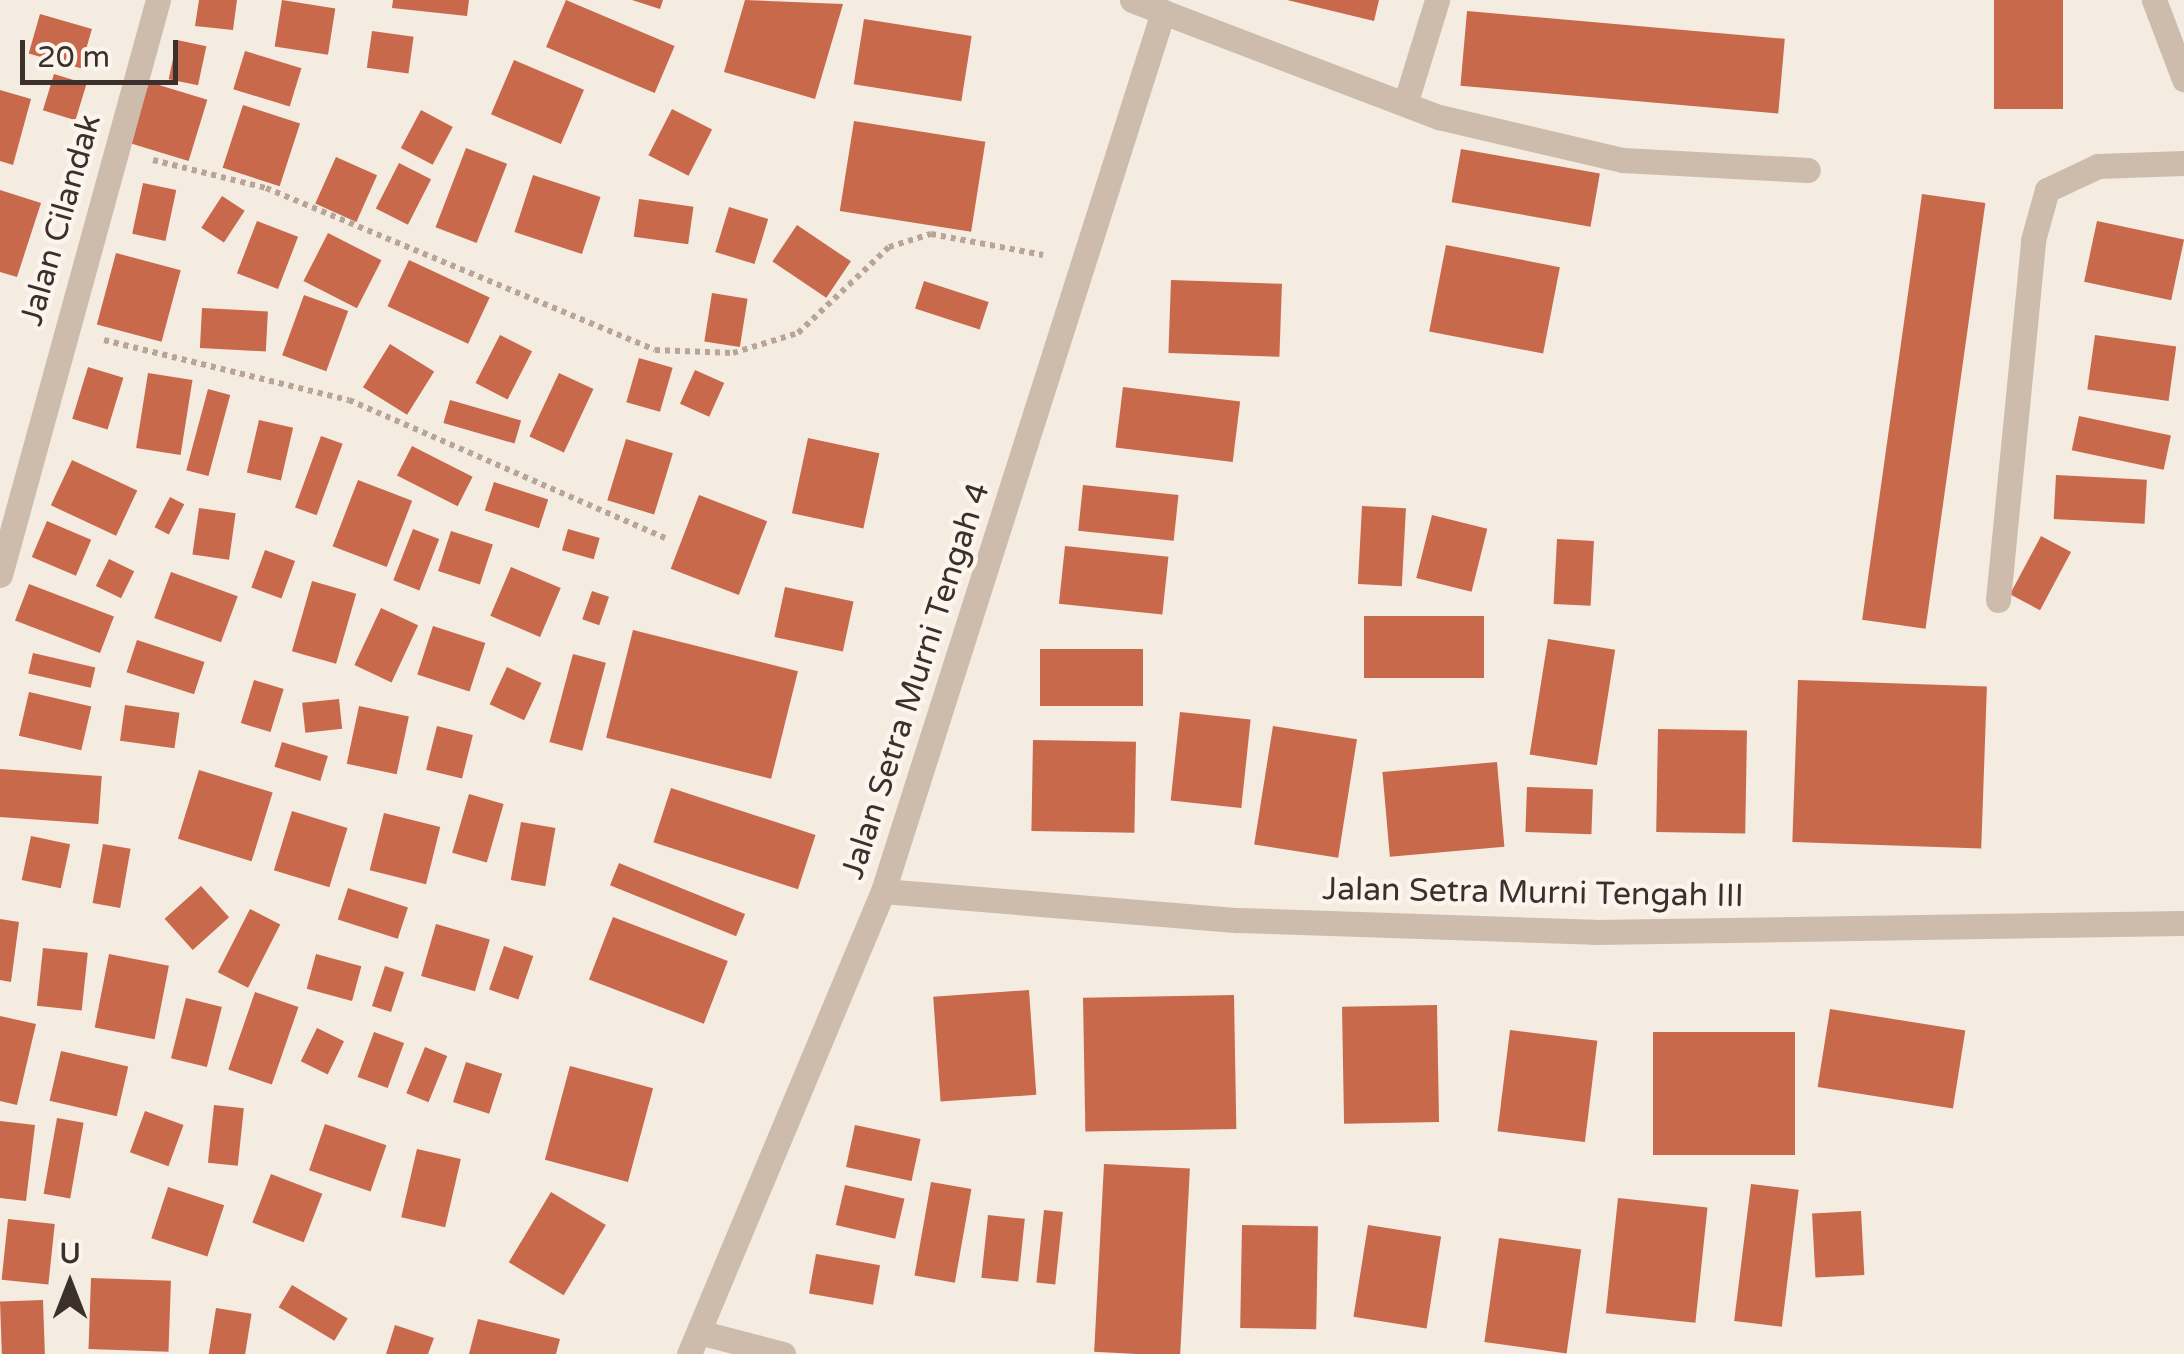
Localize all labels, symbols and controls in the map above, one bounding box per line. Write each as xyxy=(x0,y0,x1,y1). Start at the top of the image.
scale bar xyxy=(25,20,182,82)
text: 20 m xyxy=(37,39,110,76)
street label: Jalan Cilandak xyxy=(13,110,109,330)
street label: Jalan Setra Murni Tengah 4 xyxy=(834,478,998,884)
street label: Jalan Setra Murni Tengah III xyxy=(1322,870,1744,916)
north arrow xyxy=(20,1234,120,1334)
text: U xyxy=(59,1237,81,1271)

